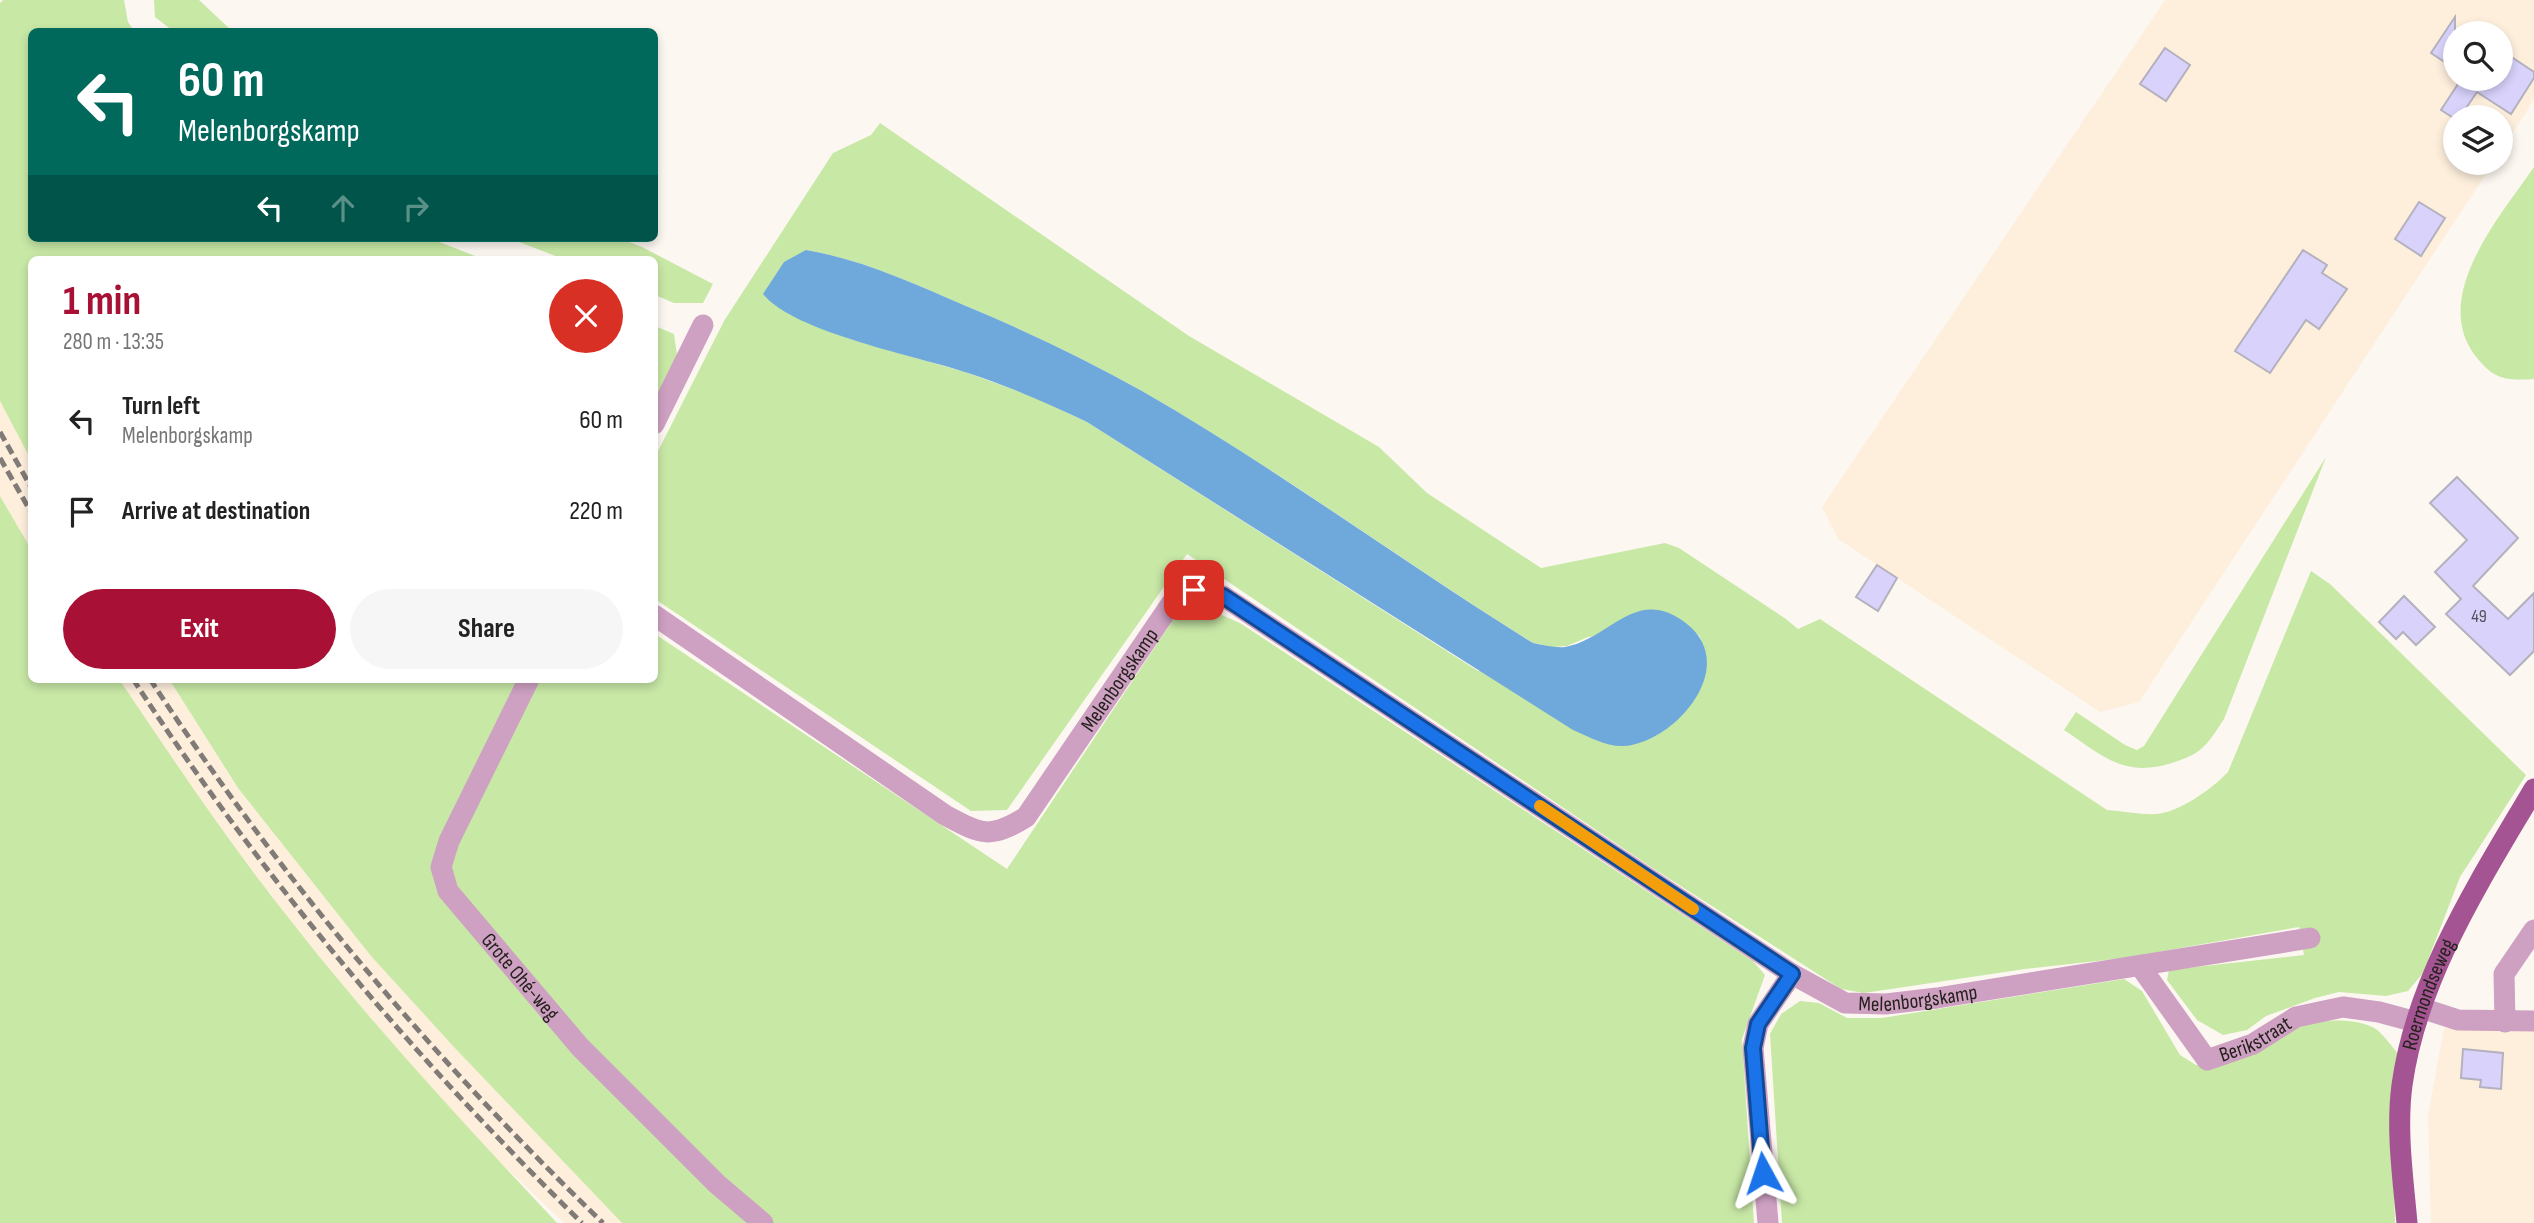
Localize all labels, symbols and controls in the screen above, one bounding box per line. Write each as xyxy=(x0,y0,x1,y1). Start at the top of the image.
map controls xyxy=(2443,21,2513,175)
button: search xyxy=(2443,21,2513,91)
text: 60 m xyxy=(178,52,265,111)
icon: left xyxy=(63,56,154,147)
button: layers xyxy=(2443,105,2513,175)
text: Melenborgskamp xyxy=(178,112,360,151)
icon: left xyxy=(251,189,289,227)
icon: ahead xyxy=(324,189,362,227)
icon: right xyxy=(397,189,435,227)
text: 1 min xyxy=(63,276,141,327)
button: close xyxy=(549,279,623,353)
text: 280 m · 13:35 xyxy=(63,328,164,356)
text: Turn left xyxy=(122,391,200,422)
icon: left xyxy=(63,402,101,440)
text: 60 m xyxy=(579,405,623,436)
text: Melenborgskamp xyxy=(122,422,253,450)
icon: arrive xyxy=(63,493,101,531)
text: Arrive at destination xyxy=(122,496,310,527)
text: 220 m xyxy=(569,496,623,527)
pin xyxy=(1164,560,1224,620)
icon: arrive xyxy=(1175,571,1213,609)
button: Exit xyxy=(63,589,336,669)
button: Share xyxy=(350,589,623,669)
house number: 49 xyxy=(2471,606,2487,627)
street label: Melenborgskamp xyxy=(1075,623,1163,736)
street label: Grote Ohé-weg xyxy=(476,928,565,1026)
street label: Roermondseweg xyxy=(2397,935,2460,1053)
street label: Melenborgskamp xyxy=(1858,979,1979,1017)
street label: Berikstraat xyxy=(2216,1011,2296,1067)
position arrow xyxy=(1726,1136,1800,1210)

